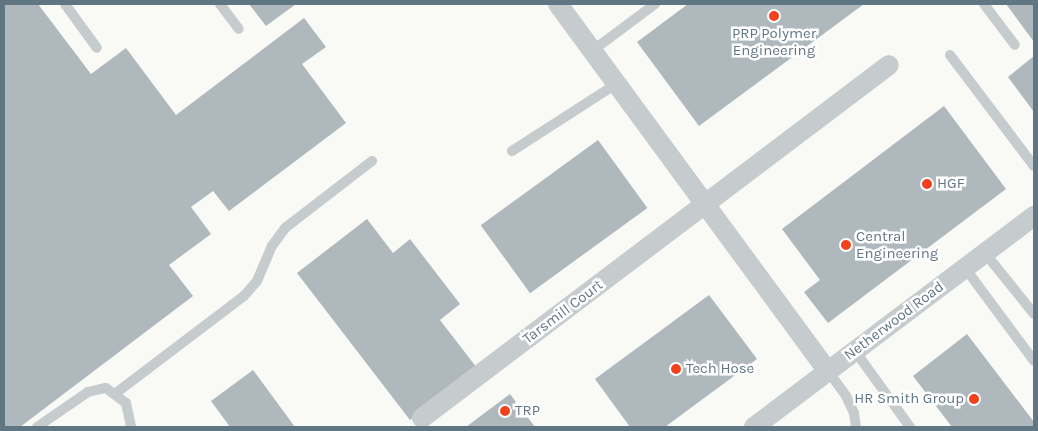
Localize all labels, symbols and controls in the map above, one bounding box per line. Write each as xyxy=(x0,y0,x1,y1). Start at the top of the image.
marker: PRP Polymer Engineering xyxy=(768,10,780,22)
place label: PRP Polymer Engineering xyxy=(732,24,816,59)
place label: HGF xyxy=(937,175,965,193)
marker: HGF xyxy=(921,178,933,190)
place label: Central Engineering xyxy=(856,227,938,262)
marker: Central Engineering xyxy=(840,239,852,251)
street label: Tarsmill Court xyxy=(519,276,607,348)
street label: Netherwood Road xyxy=(841,278,947,364)
place label: Tech Hose xyxy=(686,360,754,378)
marker: Tech Hose xyxy=(670,363,682,375)
place label: HR Smith Group xyxy=(854,390,964,408)
marker: HR Smith Group xyxy=(968,393,980,405)
place label: TRP xyxy=(515,402,540,420)
marker: TRP xyxy=(499,405,511,417)

